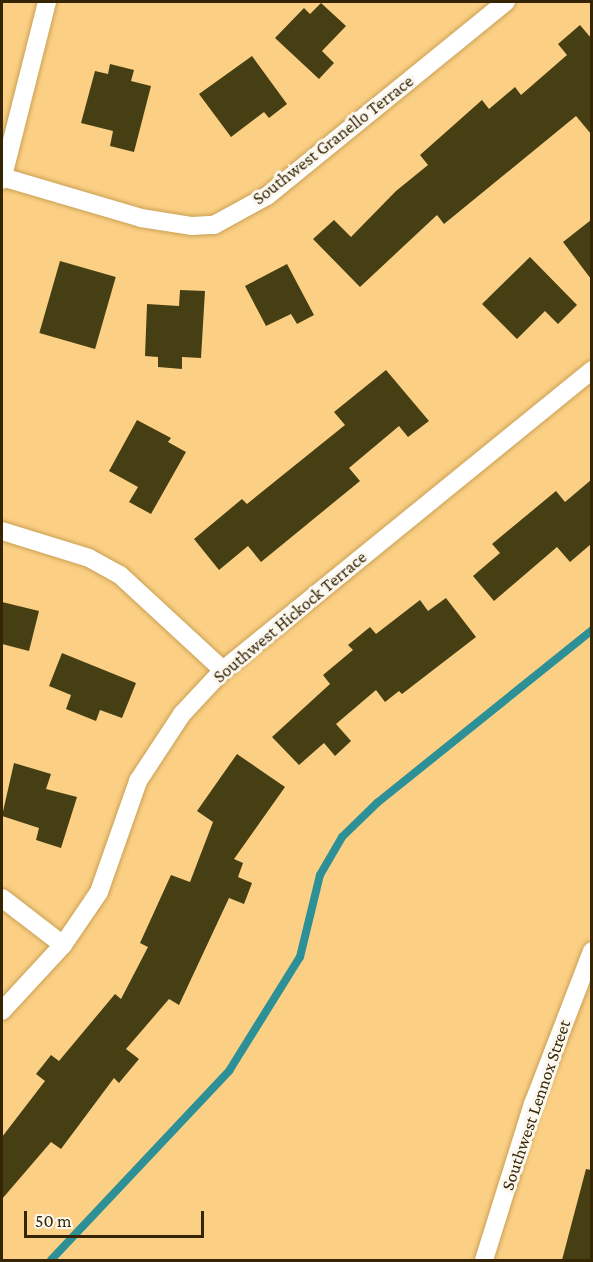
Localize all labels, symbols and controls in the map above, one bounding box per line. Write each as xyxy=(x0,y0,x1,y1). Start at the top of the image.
street label: Southwest Granello Terrace xyxy=(248,71,418,209)
street label: Southwest Hickock Terrace xyxy=(209,547,371,687)
street label: Southwest Lennox Street xyxy=(497,1017,575,1193)
scale bar xyxy=(27,1199,207,1237)
text: 50 m xyxy=(35,1211,72,1231)

